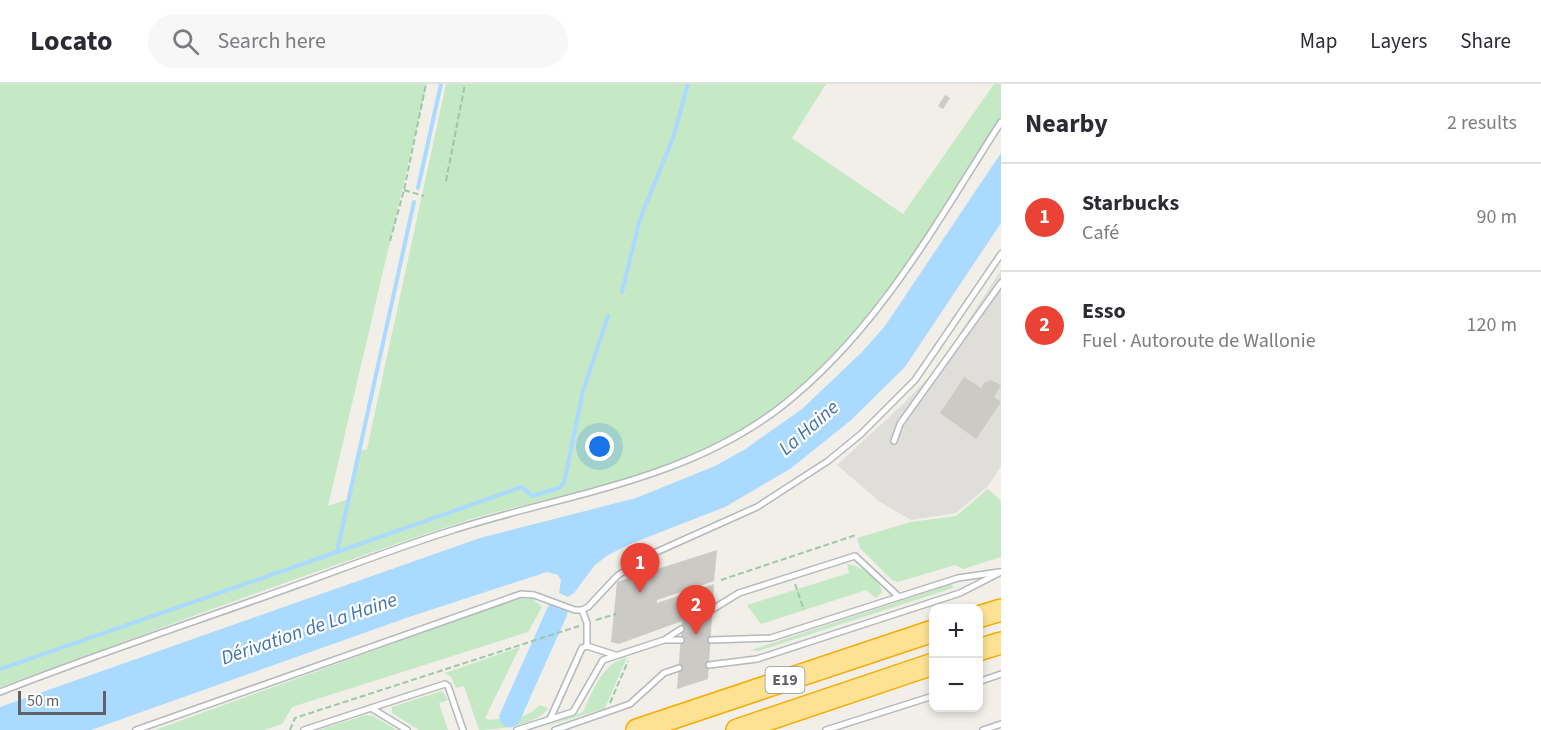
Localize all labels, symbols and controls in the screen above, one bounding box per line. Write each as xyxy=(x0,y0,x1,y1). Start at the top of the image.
search box xyxy=(148,14,568,68)
text: Locato xyxy=(30,21,112,61)
icon: search xyxy=(169,25,202,58)
text: Search here xyxy=(217,25,326,57)
text: Map xyxy=(1300,26,1337,56)
text: Layers xyxy=(1370,26,1427,56)
text: Share xyxy=(1460,26,1511,56)
text: Nearby xyxy=(1025,105,1108,142)
text: 2 results xyxy=(1447,109,1517,137)
text: Starbucks xyxy=(1082,187,1179,219)
text: 1 xyxy=(1039,203,1050,231)
text: 90 m xyxy=(1477,203,1517,231)
text: Café xyxy=(1082,219,1119,247)
text: Esso xyxy=(1082,295,1126,327)
text: 2 xyxy=(1039,311,1050,339)
text: 120 m xyxy=(1467,311,1517,339)
text: Fuel · Autoroute de Wallonie xyxy=(1082,327,1316,355)
water label: La Haine xyxy=(773,394,845,462)
your location xyxy=(585,432,614,461)
pin: 1 xyxy=(620,544,660,593)
water label: Dérivation de La Haine xyxy=(217,586,401,672)
pin: 2 xyxy=(676,586,716,635)
map controls xyxy=(929,604,983,712)
button: + xyxy=(929,604,983,658)
button: − xyxy=(929,658,983,712)
road number: E19 xyxy=(766,667,804,693)
scale bar xyxy=(18,688,106,716)
text: 50 m xyxy=(27,690,59,712)

